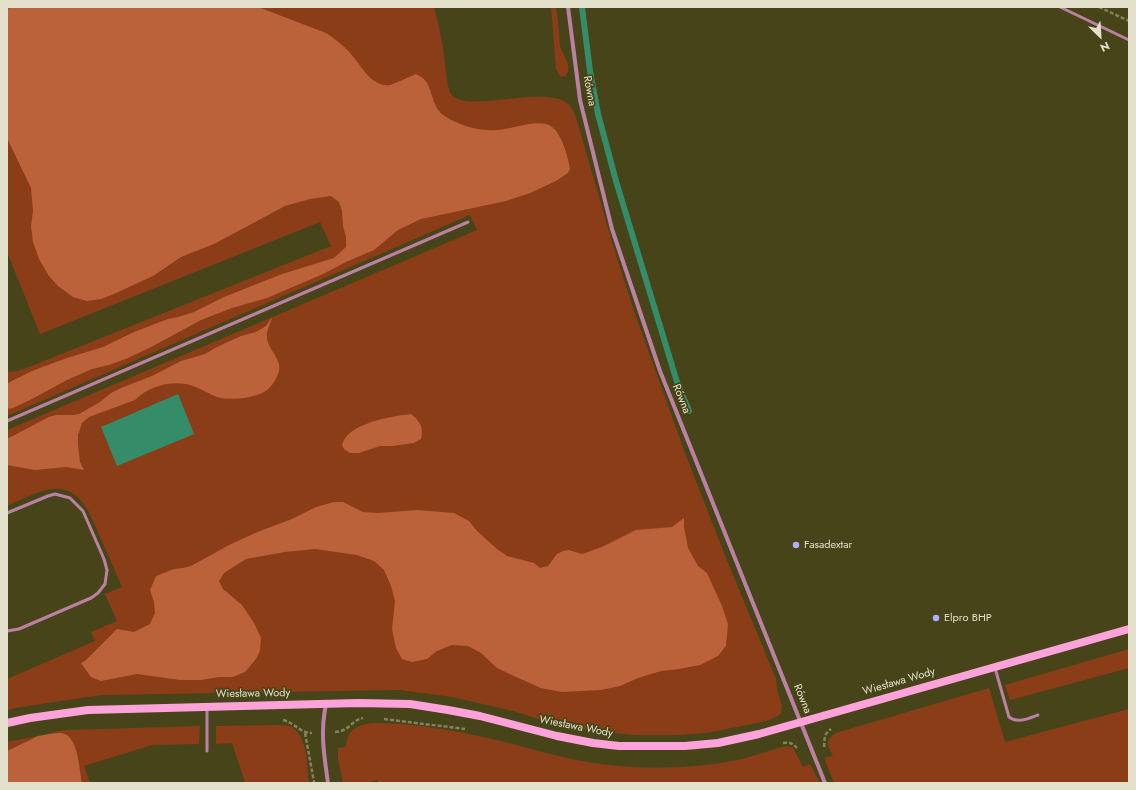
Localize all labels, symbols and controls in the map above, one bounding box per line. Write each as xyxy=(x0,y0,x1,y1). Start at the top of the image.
north arrow xyxy=(1080,16,1120,56)
text: N xyxy=(1098,38,1112,56)
street label: Równa xyxy=(580,75,598,107)
street label: Równa xyxy=(669,382,693,416)
place label: Fasadextar xyxy=(804,538,852,552)
marker: Fasadextar xyxy=(791,540,801,550)
place label: Elpro BHP xyxy=(944,611,992,625)
marker: Elpro BHP xyxy=(931,613,941,623)
street label: Wiesława Wody xyxy=(861,665,937,699)
street label: Równa xyxy=(790,682,814,716)
street label: Wiesława Wody xyxy=(215,687,291,701)
street label: Wiesława Wody xyxy=(538,713,614,741)

